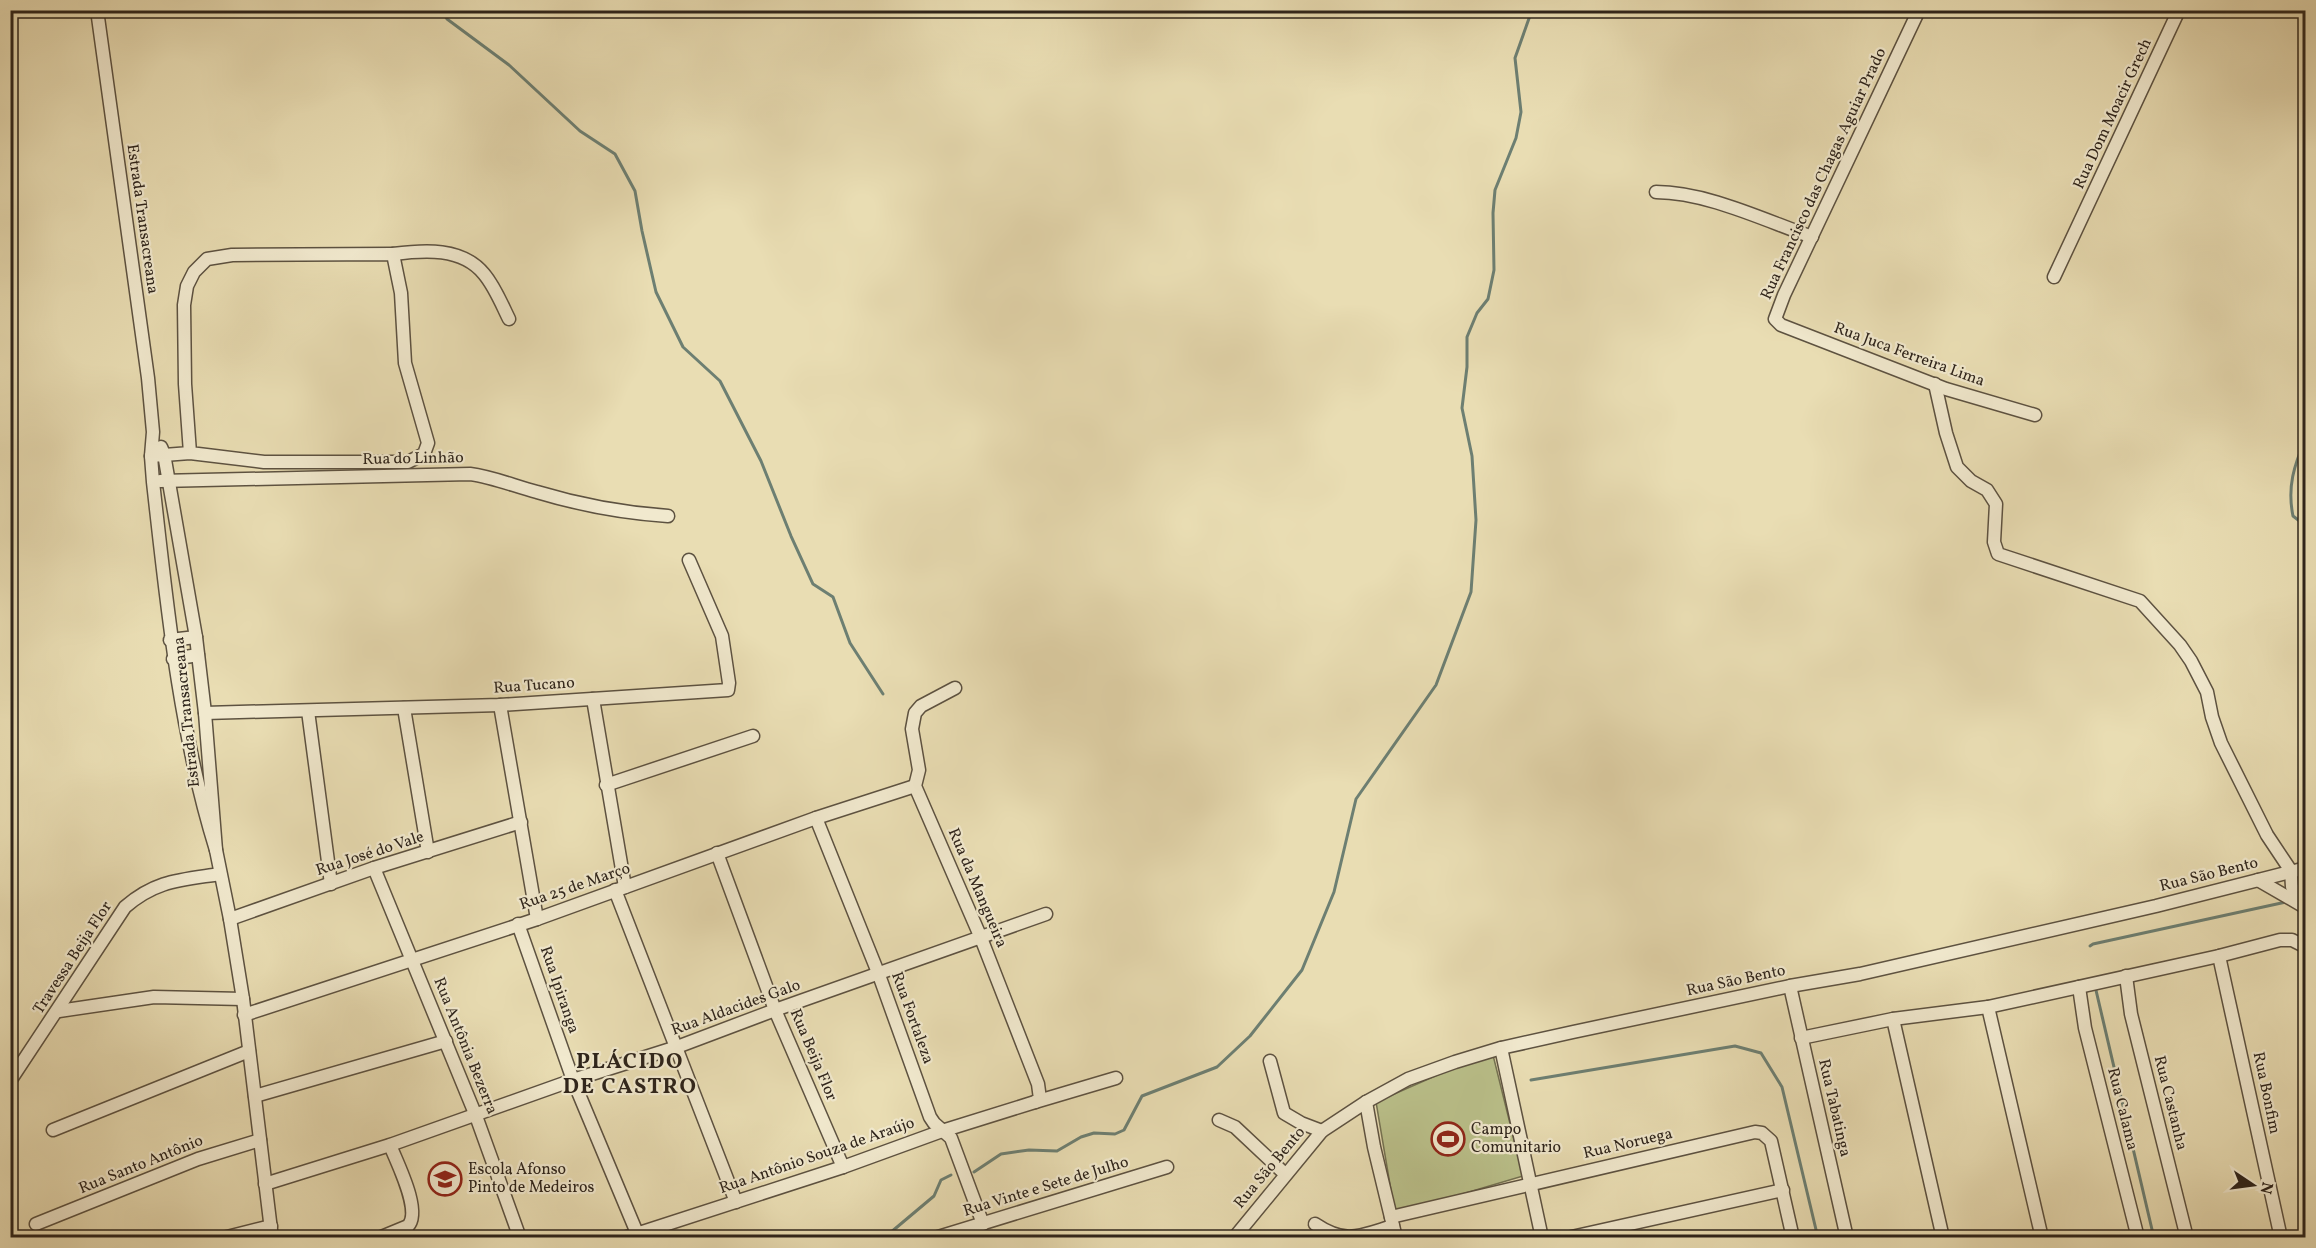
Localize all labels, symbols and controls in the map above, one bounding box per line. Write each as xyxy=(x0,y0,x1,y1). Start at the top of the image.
street label: Rua Dom Moacir Grech xyxy=(2068,35,2158,193)
street label: Rua Francisco das Chagas Aguiar Prado xyxy=(1756,45,1892,303)
street label: Estrada Transacreana xyxy=(121,143,163,295)
street label: Rua Juca Ferreira Lima xyxy=(1830,317,1988,393)
street label: Rua do Linhão xyxy=(362,447,464,471)
street label: Estrada Transacreana xyxy=(168,636,206,788)
street label: Rua Tucano xyxy=(493,672,575,700)
street label: Rua da Mangueira xyxy=(942,825,1012,951)
street label: Rua José do Vale xyxy=(313,826,427,882)
street label: Rua São Bento xyxy=(2157,852,2261,898)
street label: Rua 25 de Março xyxy=(517,858,633,916)
street label: Travessa Beija Flor xyxy=(28,897,118,1019)
street label: Rua Ipiranga xyxy=(534,943,584,1037)
street label: Rua São Bento xyxy=(1684,960,1788,1002)
street label: Rua Fortaleza xyxy=(885,969,939,1067)
street label: Rua Antônia Bezerra xyxy=(427,974,503,1118)
street label: Rua Aldacides Galo xyxy=(668,974,804,1042)
street label: Rua Beija Flor xyxy=(784,1006,842,1105)
district label: PLÁCIDO DE CASTRO xyxy=(563,1047,697,1103)
street label: Rua Bonfim xyxy=(2247,1050,2285,1136)
street label: Rua Castanha xyxy=(2148,1053,2192,1153)
street label: Rua Tabatinga xyxy=(1812,1057,1856,1159)
street label: Rua Calama xyxy=(2101,1065,2143,1153)
street label: Rua Antônio Souza de Araújo xyxy=(716,1112,918,1200)
place label: Campo Comunitario xyxy=(1471,1119,1561,1159)
sports icon: Campo Comunitario xyxy=(1430,1121,1466,1157)
street label: Rua São Bento xyxy=(1229,1122,1311,1214)
street label: Rua Noruega xyxy=(1581,1123,1675,1165)
street label: Rua Santo Antônio xyxy=(76,1130,206,1200)
street label: Rua Vinte e Sete de Julho xyxy=(961,1151,1131,1223)
north arrow xyxy=(2223,1155,2283,1215)
place label: Escola Afonso Pinto de Medeiros xyxy=(468,1159,594,1199)
school or university icon: Escola Afonso Pinto de Medeiros xyxy=(427,1161,463,1197)
text: N xyxy=(2254,1180,2278,1196)

